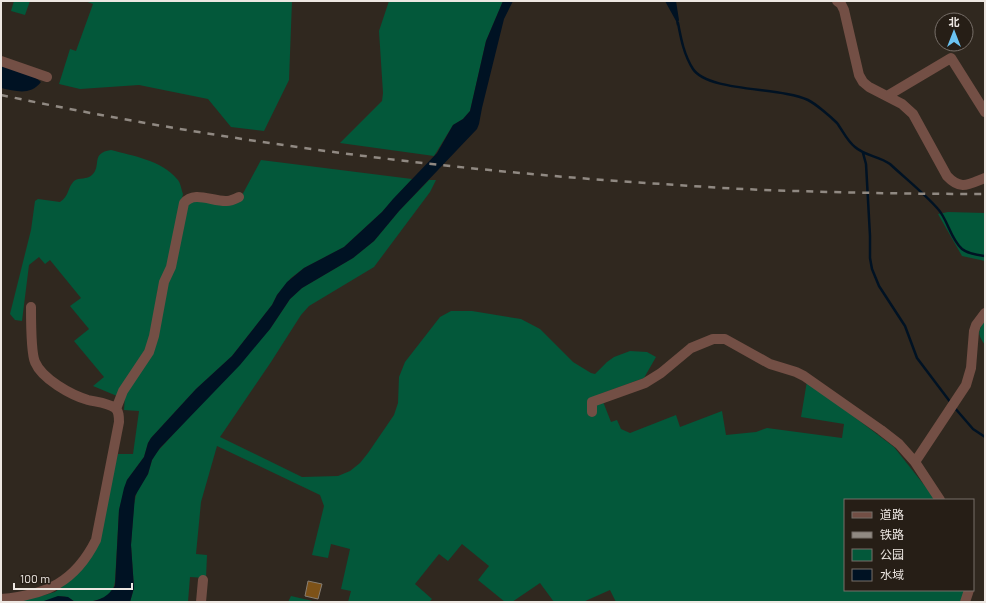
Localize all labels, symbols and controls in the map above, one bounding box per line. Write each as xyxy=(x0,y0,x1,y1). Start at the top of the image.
north arrow xyxy=(934,12,974,52)
text: 北 xyxy=(949,15,960,28)
legend xyxy=(844,499,974,591)
text: 道路 xyxy=(880,507,904,521)
text: 铁路 xyxy=(880,527,904,541)
text: 公园 xyxy=(880,547,904,561)
scale bar xyxy=(14,565,132,591)
text: 水域 xyxy=(880,567,904,581)
text: 100 m xyxy=(20,571,50,585)

